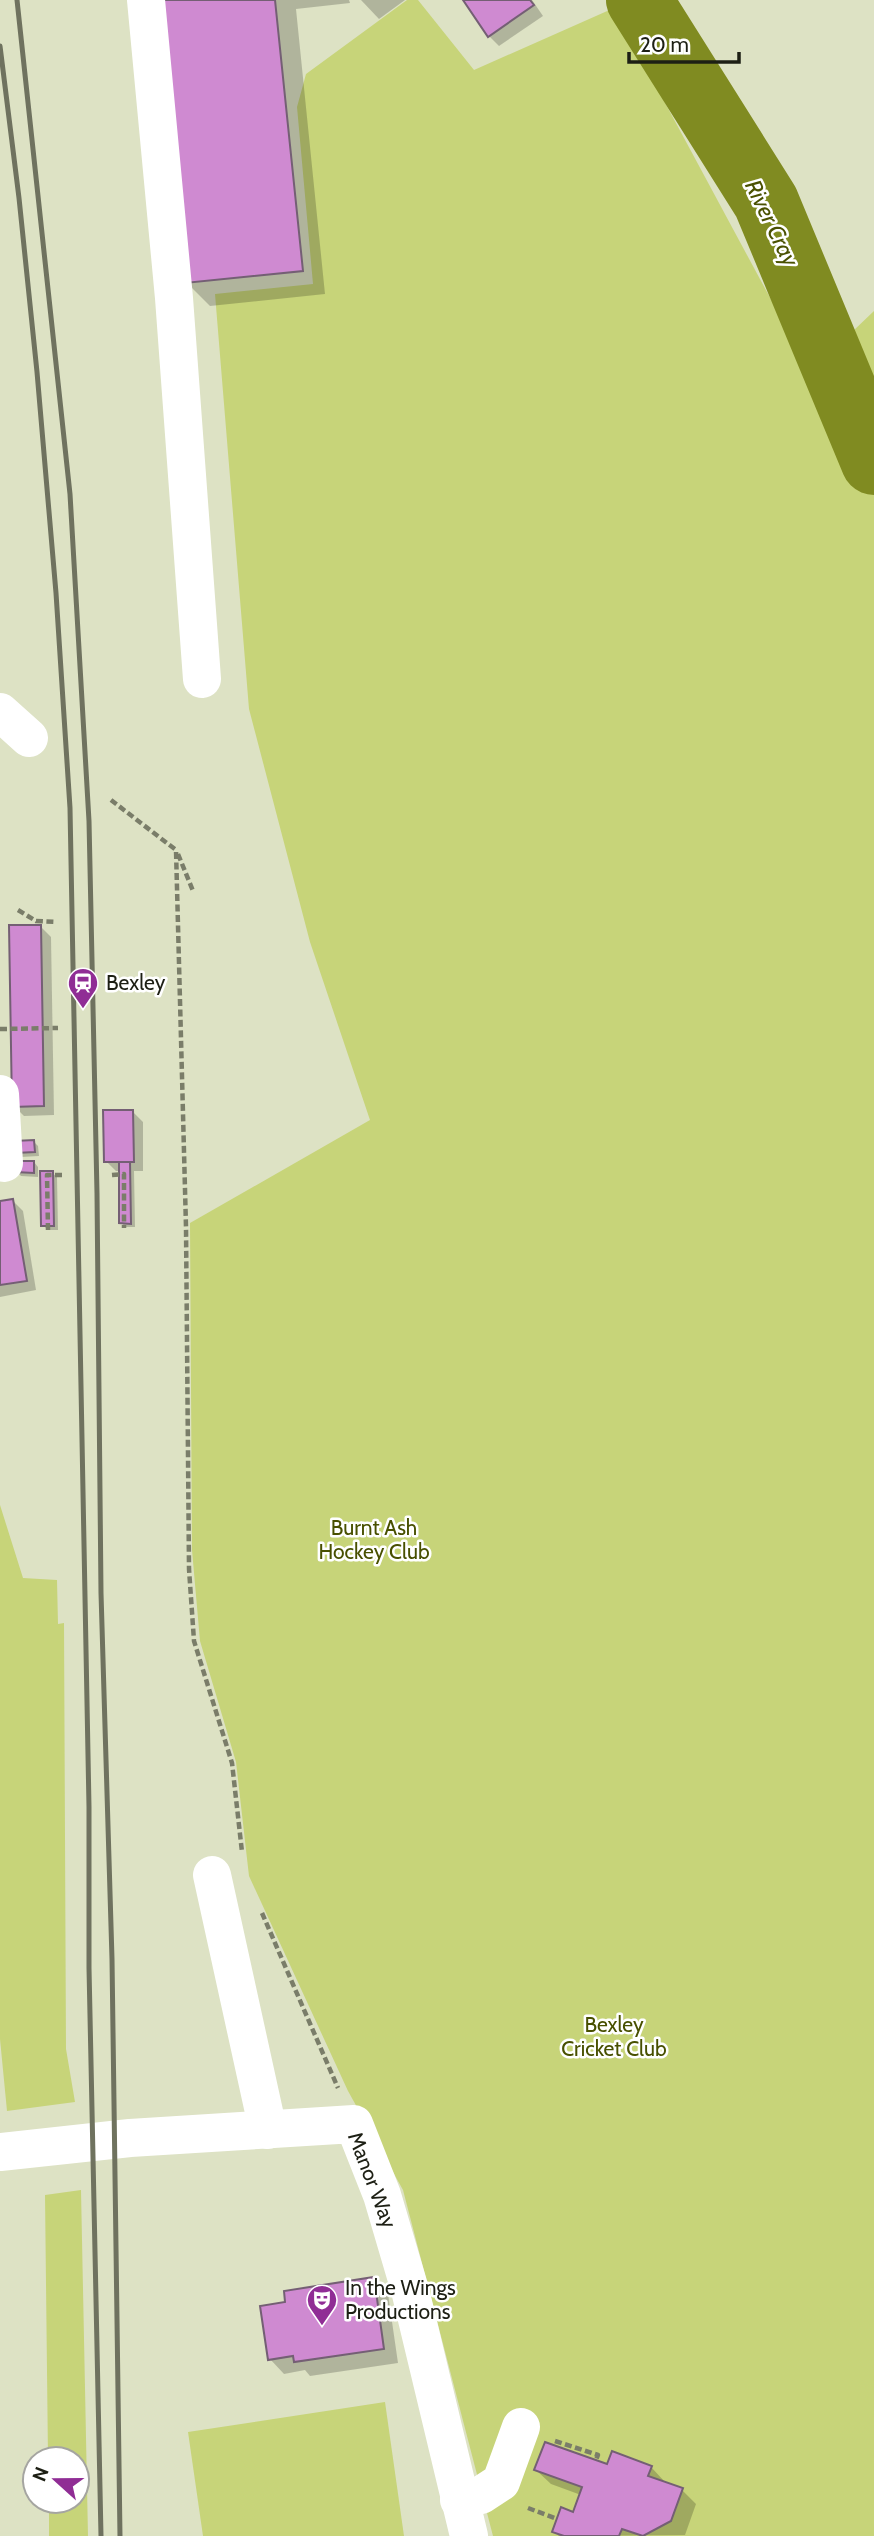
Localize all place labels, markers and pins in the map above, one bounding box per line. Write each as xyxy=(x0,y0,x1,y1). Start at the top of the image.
station icon: Bexley xyxy=(66,966,100,1010)
place label: Bexley xyxy=(106,970,166,995)
place label: In the Wings Productions xyxy=(345,2275,456,2324)
theatre icon: In the Wings Productions xyxy=(305,2283,339,2327)

